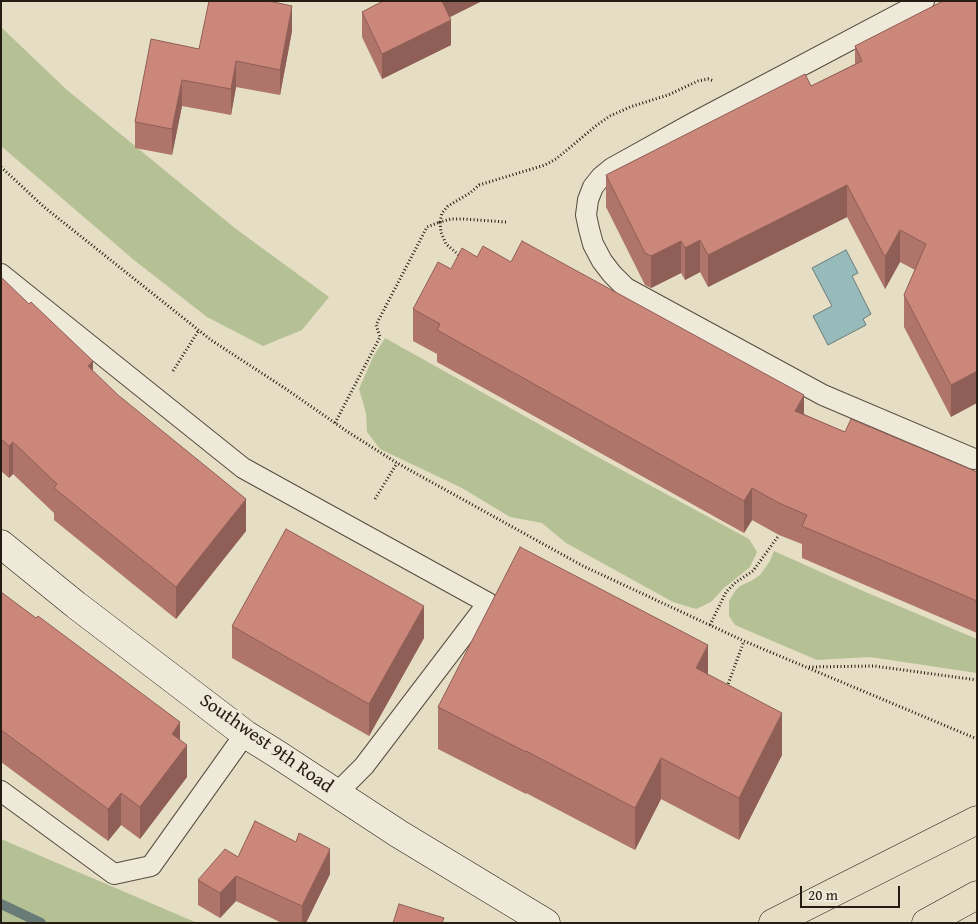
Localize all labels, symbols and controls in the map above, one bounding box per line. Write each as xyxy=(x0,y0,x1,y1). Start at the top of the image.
street label: Southwest 9th Road xyxy=(195,689,337,799)
scale bar xyxy=(803,876,903,908)
text: 20 m xyxy=(808,884,838,905)

